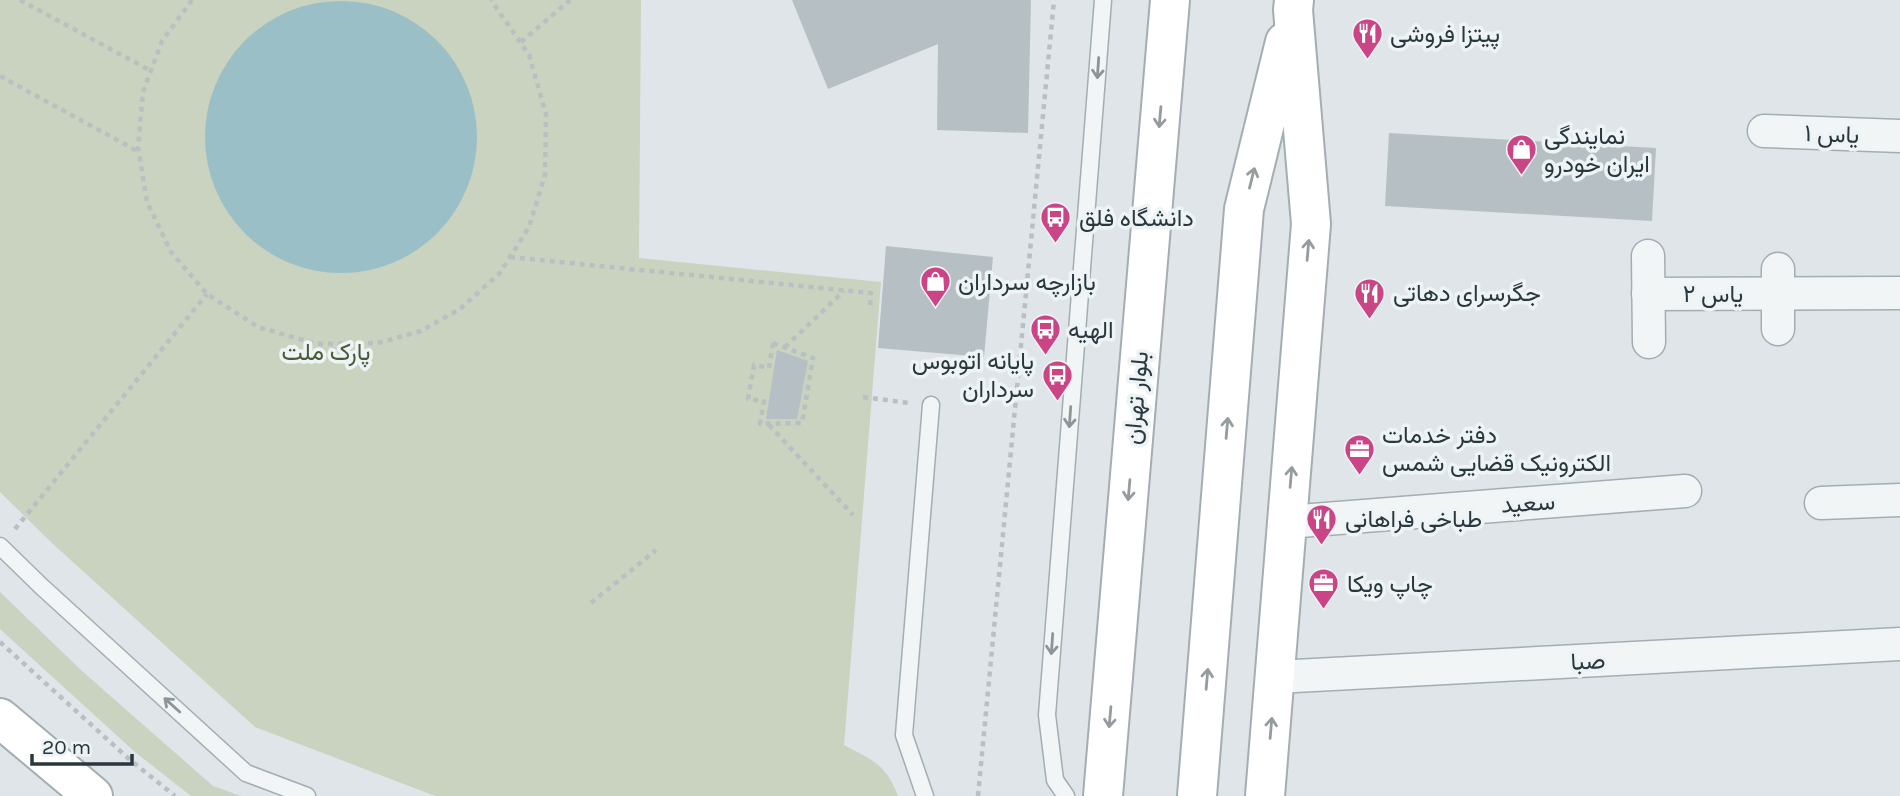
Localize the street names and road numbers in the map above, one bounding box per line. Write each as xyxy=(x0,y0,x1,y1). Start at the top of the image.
street label: یاس ۱ xyxy=(1804,119,1860,149)
street label: یاس ۲ xyxy=(1683,280,1743,308)
street label: بلوار تهران xyxy=(1118,350,1155,446)
street label: سعید xyxy=(1500,487,1556,519)
street label: صبا xyxy=(1570,646,1606,676)

